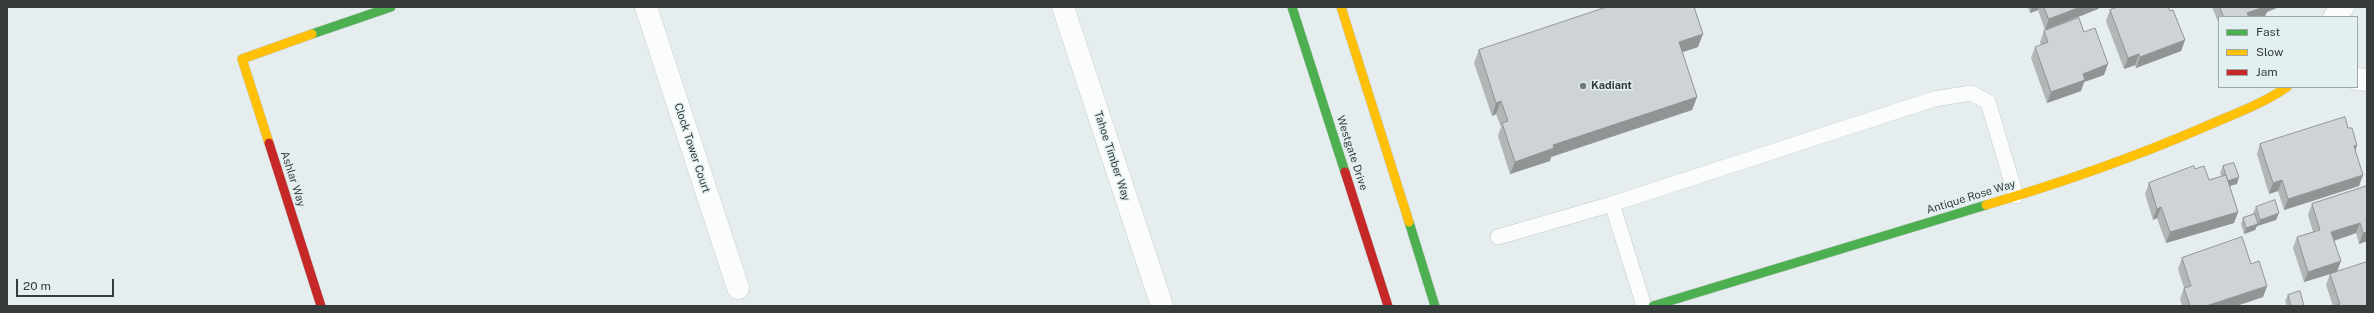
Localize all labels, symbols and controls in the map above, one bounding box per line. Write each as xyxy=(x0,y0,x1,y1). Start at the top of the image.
legend xyxy=(2218,16,2358,88)
text: Fast xyxy=(2256,25,2280,39)
text: Slow xyxy=(2256,45,2283,59)
text: Jam xyxy=(2256,65,2278,79)
place label: Kadiant xyxy=(1591,79,1632,93)
marker: Kadiant xyxy=(1578,81,1588,91)
street label: Clock Tower Court xyxy=(671,101,713,195)
street label: Tahoe Timber Way xyxy=(1091,109,1133,203)
street label: Westgate Drive xyxy=(1334,114,1370,192)
street label: Ashlar Way xyxy=(278,150,308,208)
street label: Antique Rose Way xyxy=(1925,177,2017,217)
scale bar xyxy=(18,271,116,297)
text: 20 m xyxy=(23,279,51,293)

